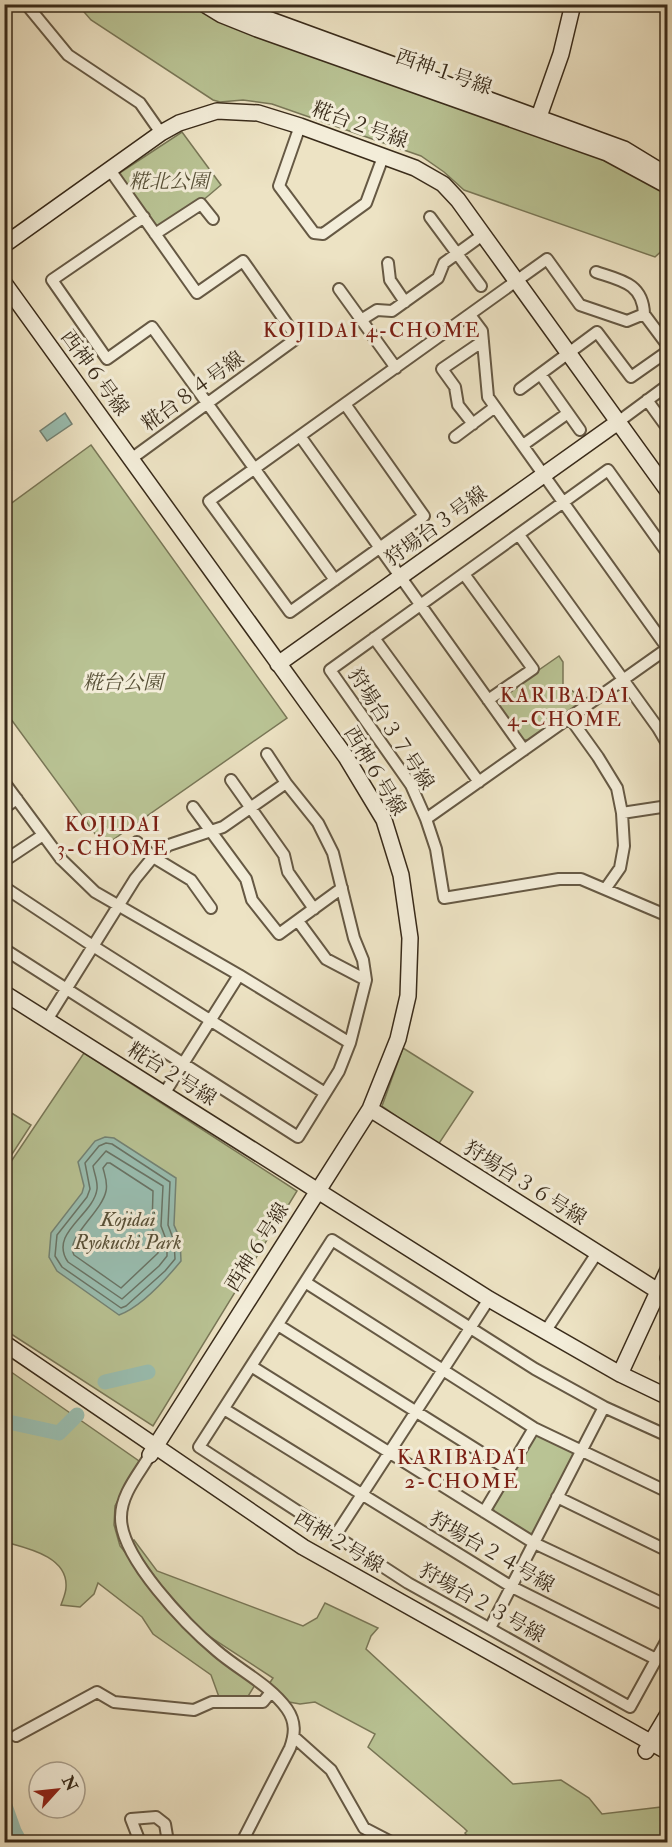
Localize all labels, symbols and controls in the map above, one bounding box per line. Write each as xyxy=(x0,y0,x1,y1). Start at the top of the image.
street label: 西神１号線 xyxy=(393,44,495,100)
street label: 糀台２号線 xyxy=(309,96,411,154)
park label: 糀北公園 xyxy=(129,169,212,194)
district label: KOJIDAI 4-CHOME xyxy=(263,317,481,344)
street label: 西神６号線 xyxy=(55,325,135,421)
street label: 糀台８４号線 xyxy=(137,346,249,436)
street label: 狩場台３号線 xyxy=(380,481,492,571)
street label: 狩場台３７号線 xyxy=(342,663,440,795)
park label: 糀台公園 xyxy=(83,670,166,695)
district label: KARIBADAI 4-CHOME xyxy=(500,682,630,733)
street label: 西神６号線 xyxy=(339,722,411,820)
district label: KOJIDAI 3-CHOME xyxy=(57,811,169,862)
street label: 糀台２号線 xyxy=(123,1037,221,1111)
street label: 狩場台３６号線 xyxy=(459,1135,591,1231)
street label: 西神６号線 xyxy=(220,1198,294,1296)
park label: Kojidai Ryokuchi Park xyxy=(74,1207,181,1255)
district label: KARIBADAI 2-CHOME xyxy=(397,1444,527,1495)
street label: 西神２号線 xyxy=(290,1506,388,1578)
street label: 狩場台２４号線 xyxy=(425,1506,559,1598)
street label: 狩場台２３号線 xyxy=(415,1558,549,1648)
north arrow xyxy=(27,1760,87,1820)
text: N xyxy=(57,1772,82,1795)

